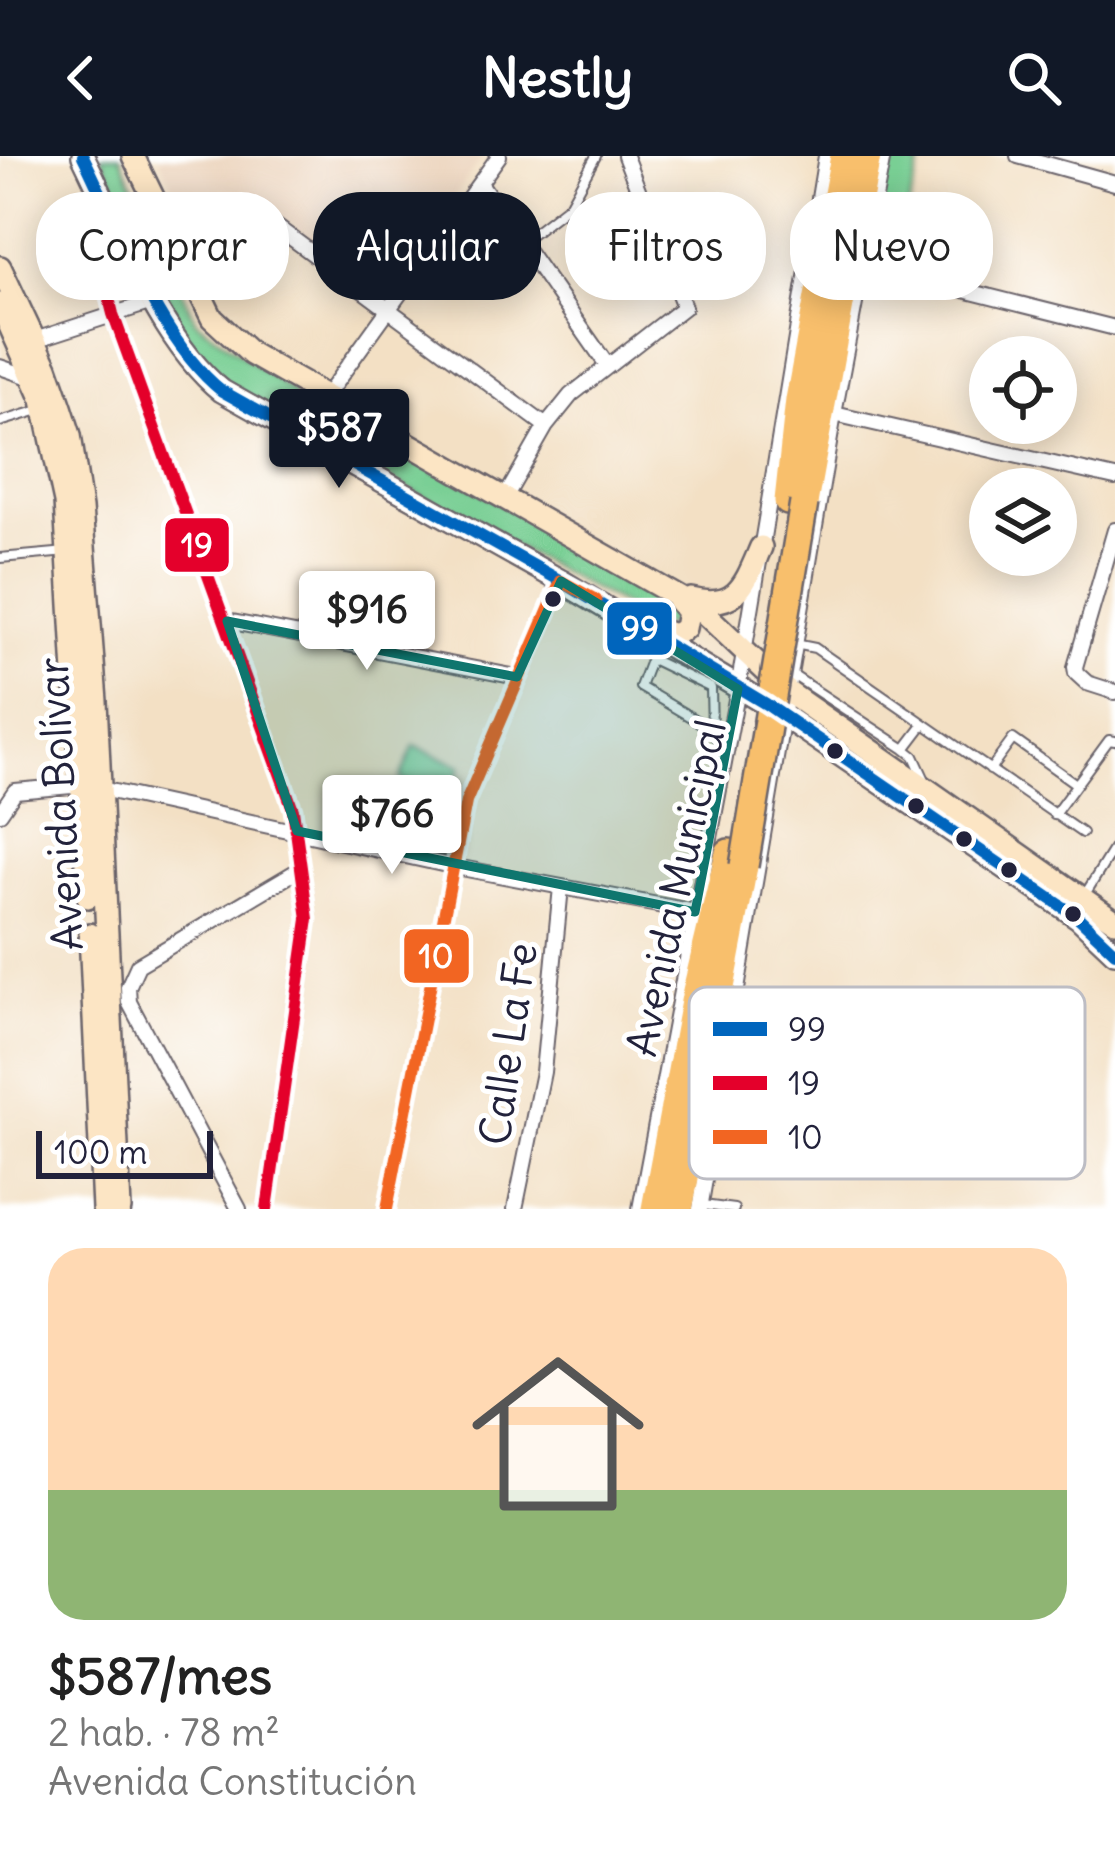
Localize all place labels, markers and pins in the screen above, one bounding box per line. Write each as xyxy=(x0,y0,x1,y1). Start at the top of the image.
pin: $587 xyxy=(268,389,410,491)
pin: $916 xyxy=(296,571,438,673)
unlabelled marker xyxy=(542,588,564,610)
unlabelled marker xyxy=(824,740,846,762)
pin: $766 xyxy=(321,775,463,877)
unlabelled marker xyxy=(905,795,927,817)
unlabelled marker xyxy=(953,828,975,850)
unlabelled marker xyxy=(998,859,1020,881)
unlabelled marker xyxy=(1062,903,1084,925)

